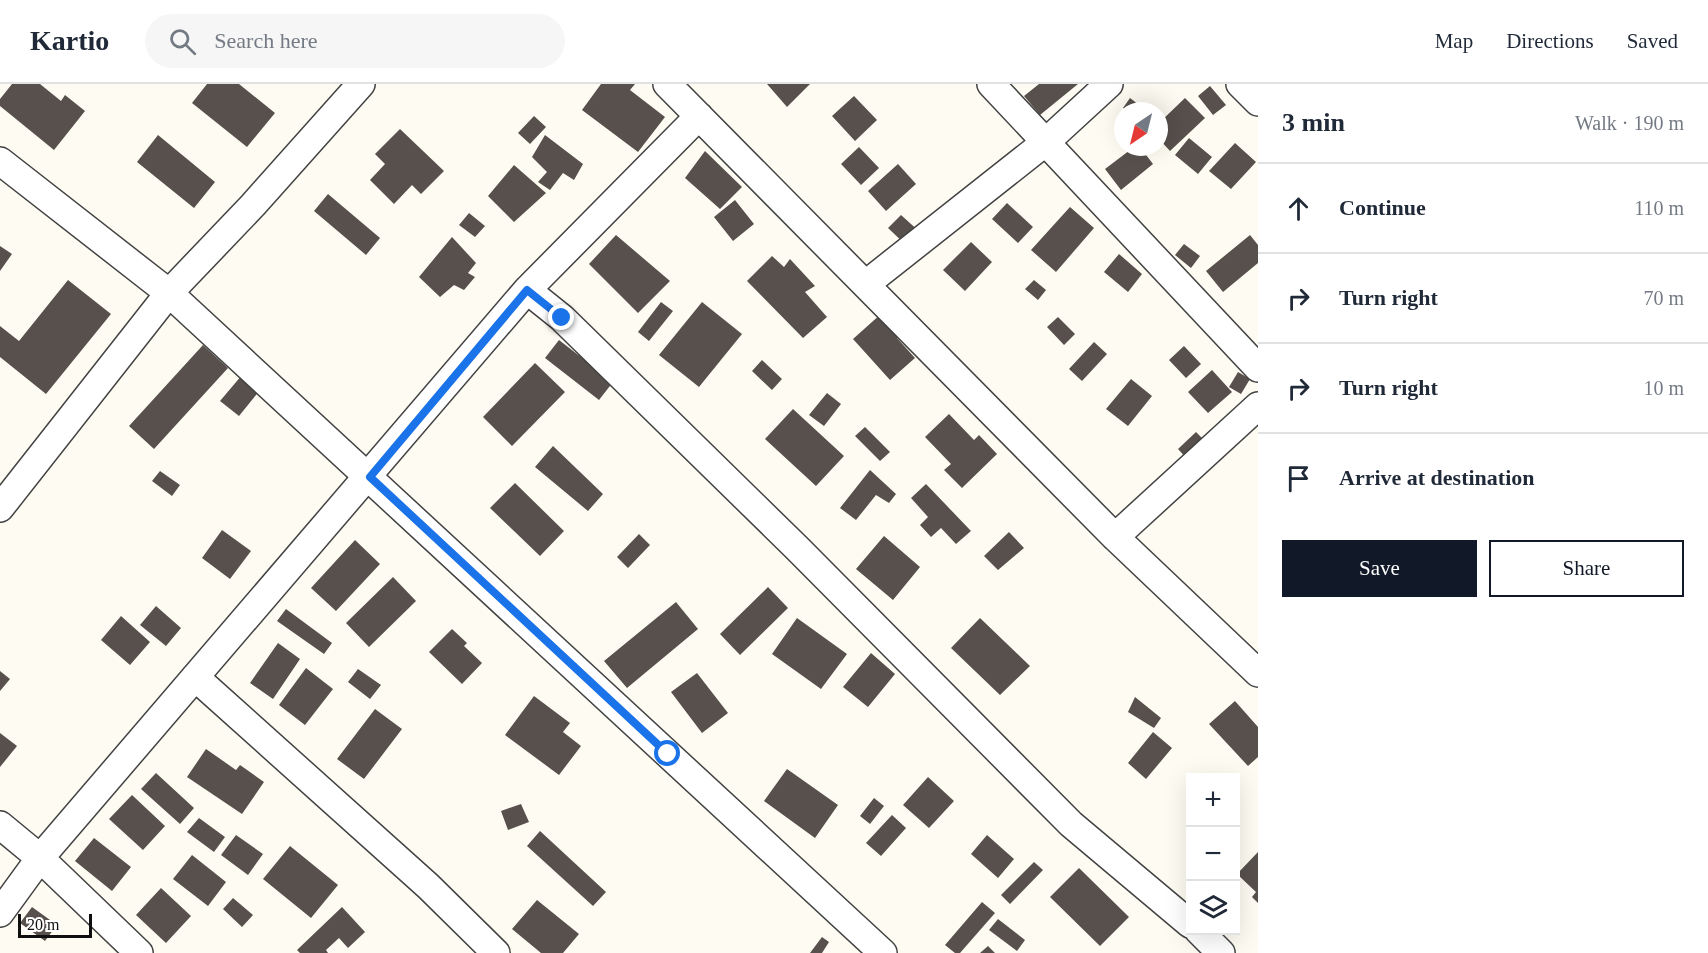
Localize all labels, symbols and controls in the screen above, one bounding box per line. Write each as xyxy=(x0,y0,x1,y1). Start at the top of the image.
search box xyxy=(145,14,565,68)
text: Kartio xyxy=(30,25,109,56)
icon: search xyxy=(166,25,199,58)
text: Search here xyxy=(214,28,318,53)
text: Map xyxy=(1435,29,1473,53)
text: Directions xyxy=(1506,29,1594,53)
text: Saved xyxy=(1627,29,1678,53)
north arrow xyxy=(1114,102,1168,156)
text: 3 min xyxy=(1282,108,1345,137)
text: Walk · 190 m xyxy=(1575,112,1684,134)
icon: ahead xyxy=(1282,192,1315,225)
text: Continue xyxy=(1339,195,1426,220)
text: 110 m xyxy=(1634,197,1684,219)
icon: right xyxy=(1282,282,1315,315)
text: Turn right xyxy=(1339,285,1438,310)
text: 70 m xyxy=(1643,287,1684,309)
route end xyxy=(548,304,574,330)
icon: right xyxy=(1282,372,1315,405)
text: Turn right xyxy=(1339,375,1438,400)
text: 10 m xyxy=(1643,377,1684,399)
icon: arrive xyxy=(1282,462,1315,495)
text: Arrive at destination xyxy=(1339,465,1535,490)
button: Save xyxy=(1282,540,1477,597)
button: Share xyxy=(1489,540,1684,597)
route start xyxy=(654,740,680,766)
map controls xyxy=(1186,773,1240,935)
button: + xyxy=(1186,773,1240,827)
button: − xyxy=(1186,827,1240,881)
button: layers xyxy=(1186,881,1240,935)
scale bar xyxy=(18,911,92,938)
text: 20 m xyxy=(27,916,59,933)

